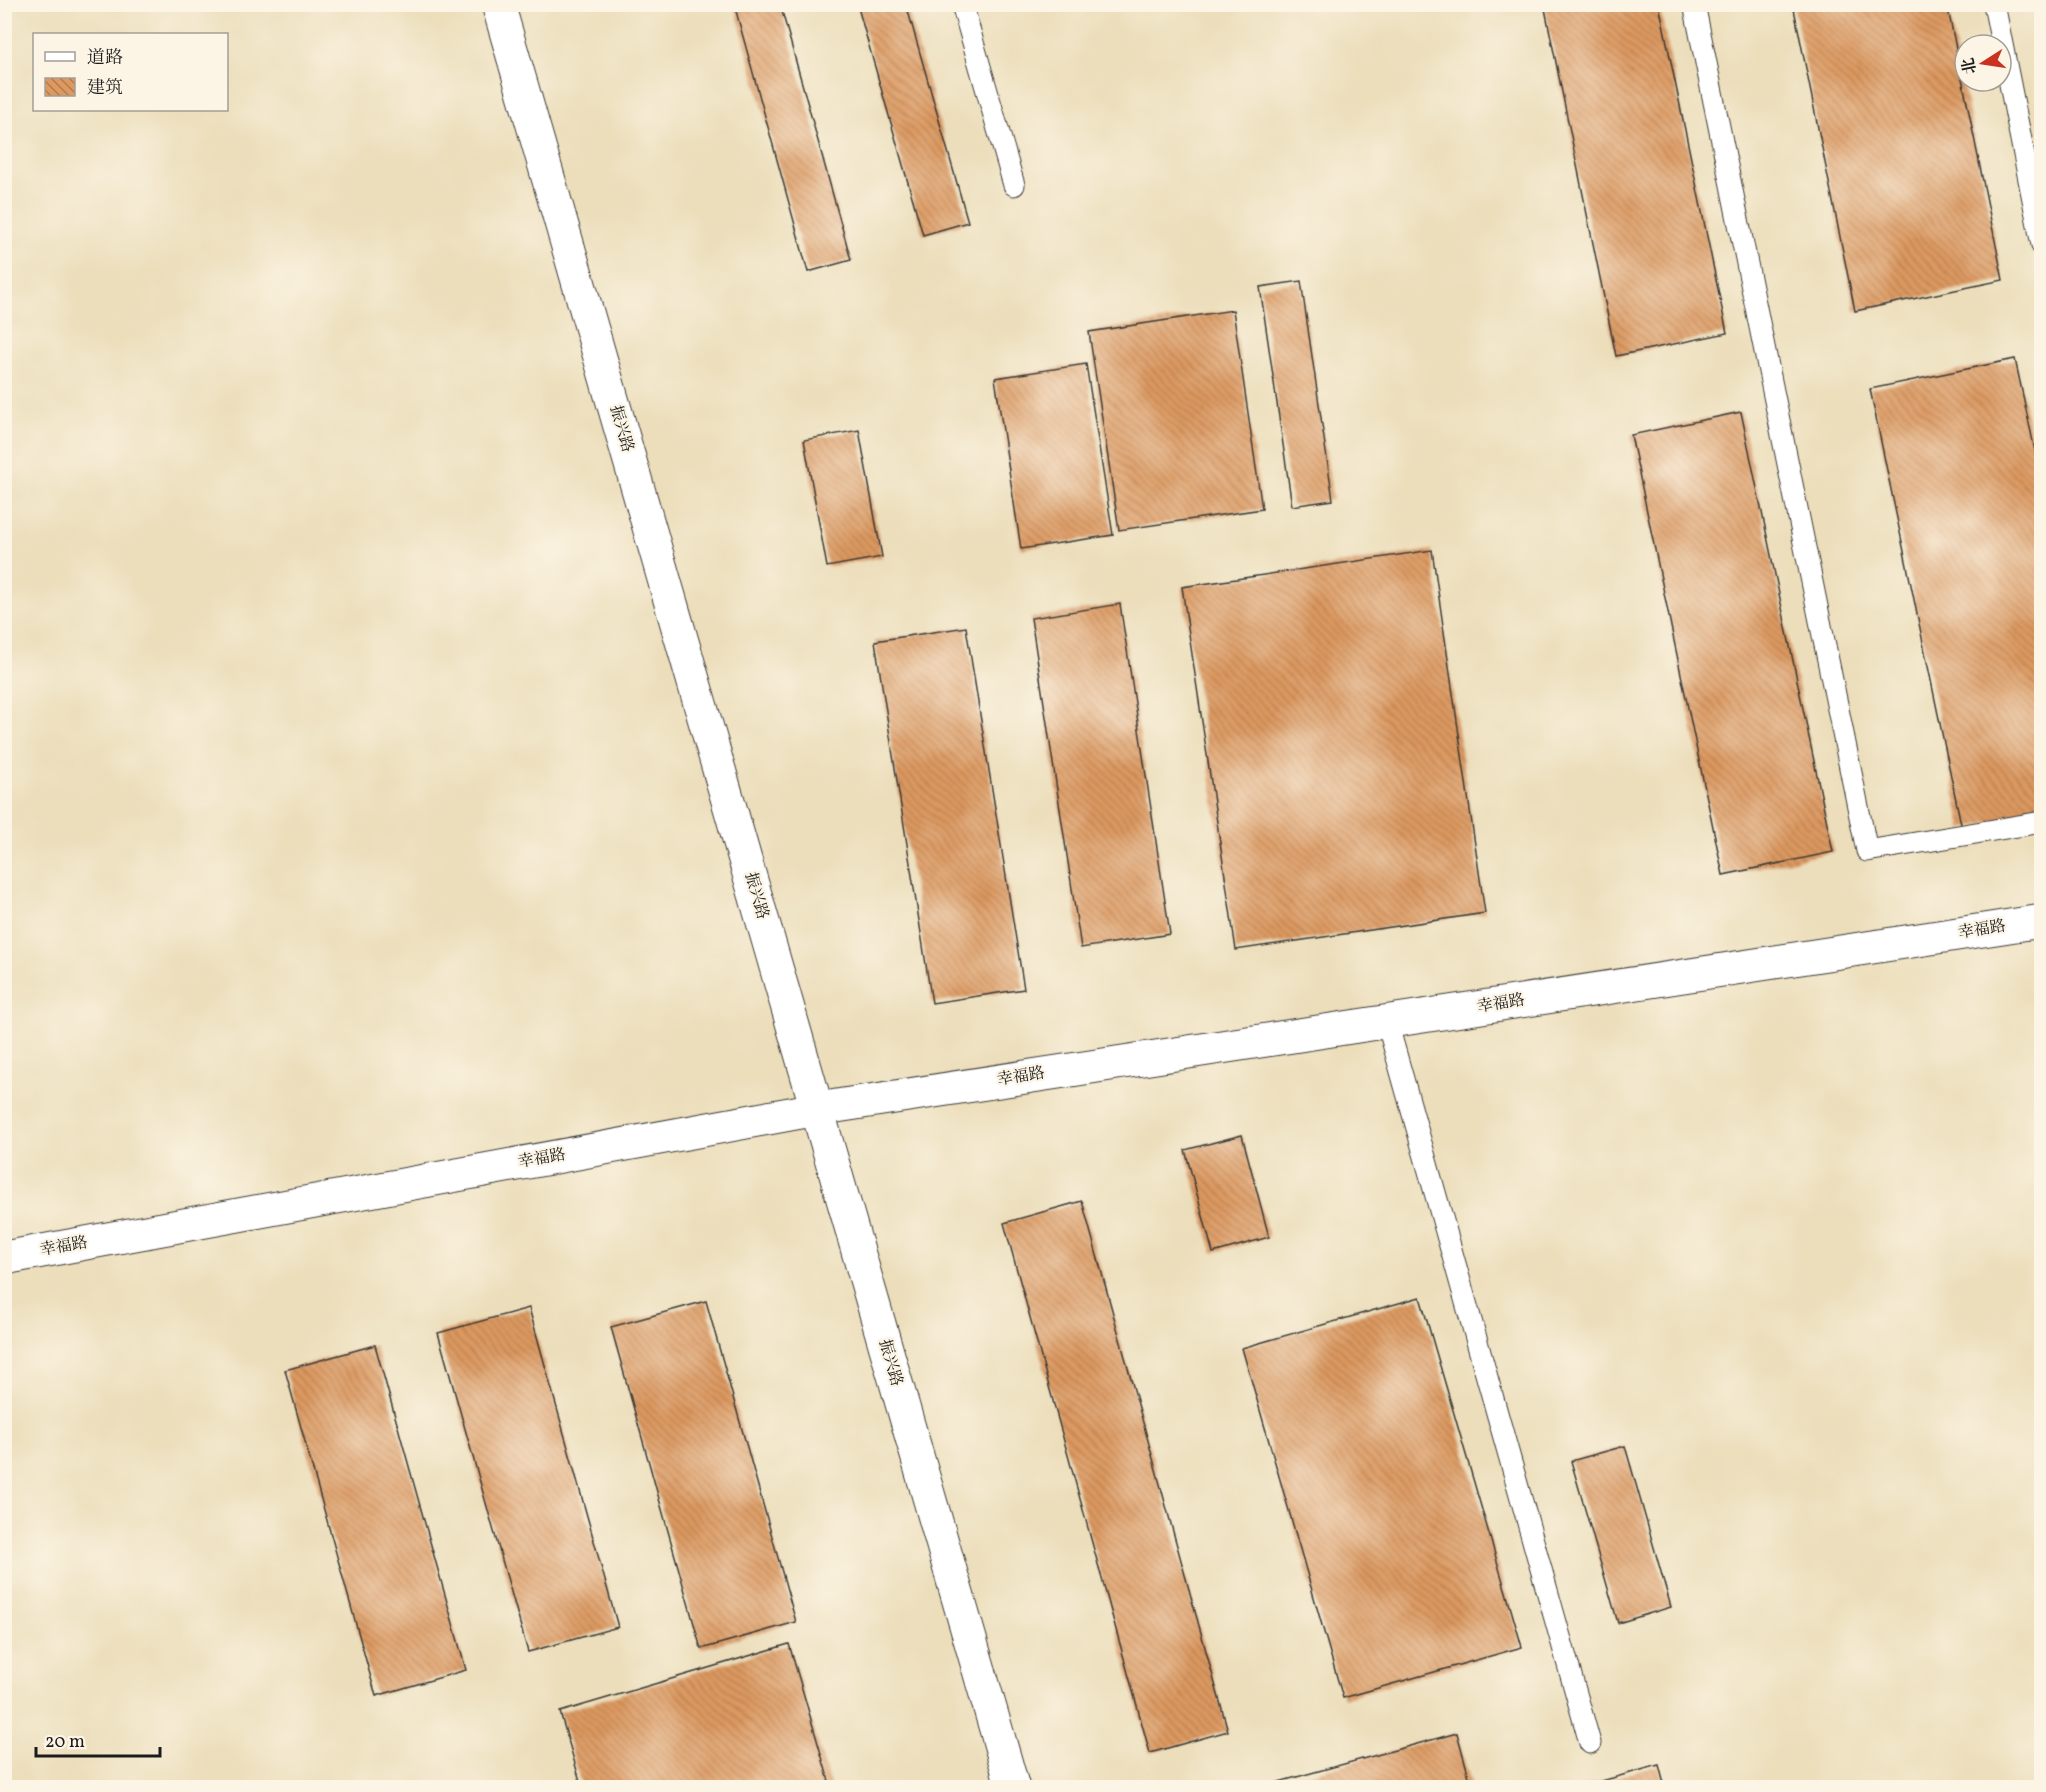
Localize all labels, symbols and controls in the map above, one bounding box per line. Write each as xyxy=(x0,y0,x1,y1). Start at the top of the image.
legend xyxy=(33,33,228,111)
north arrow xyxy=(1953,33,2013,93)
text: 道路 xyxy=(87,46,123,71)
text: 北 xyxy=(1958,56,1983,76)
text: 建筑 xyxy=(87,76,123,101)
street label: 振兴路 xyxy=(604,403,638,455)
street label: 振兴路 xyxy=(739,870,773,922)
street label: 幸福路 xyxy=(1957,915,2007,945)
street label: 幸福路 xyxy=(1476,989,1526,1019)
street label: 幸福路 xyxy=(996,1062,1046,1092)
street label: 幸福路 xyxy=(516,1144,568,1174)
street label: 幸福路 xyxy=(38,1232,90,1262)
street label: 振兴路 xyxy=(873,1337,907,1389)
scale bar xyxy=(36,1720,160,1758)
text: 20 m xyxy=(45,1730,85,1755)

